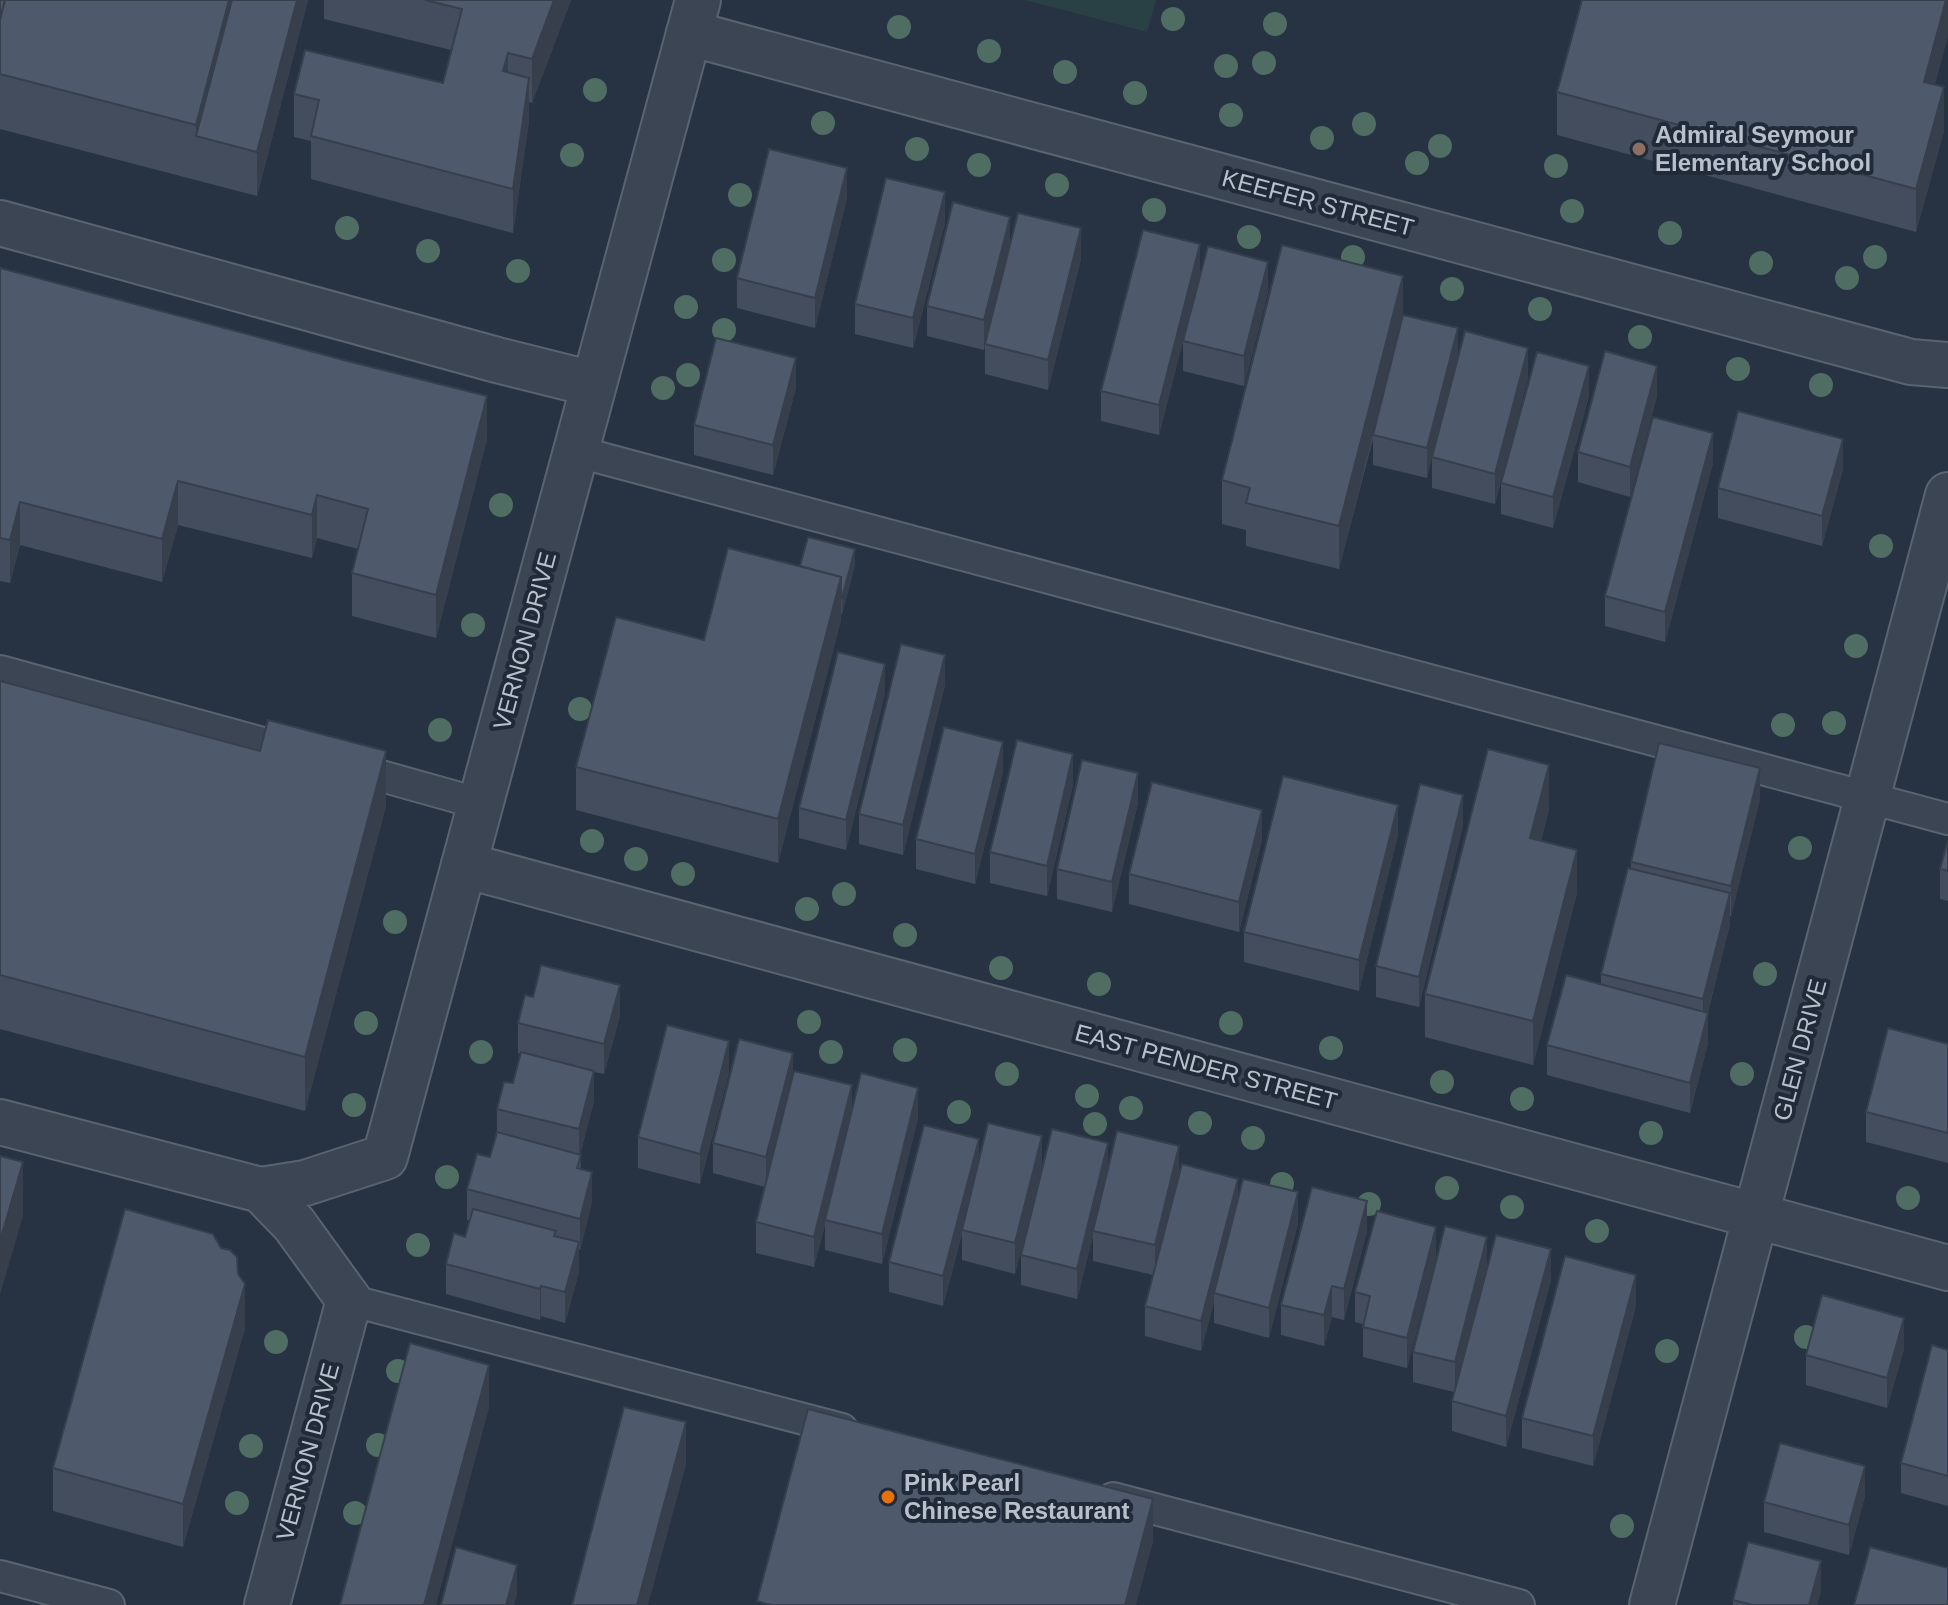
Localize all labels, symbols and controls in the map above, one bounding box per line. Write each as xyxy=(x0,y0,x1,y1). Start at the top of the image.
place label: Admiral Seymour Elementary School xyxy=(1655,121,1871,176)
marker: Admiral Seymour Elementary School xyxy=(1630,140,1648,158)
street label: KEEFER STREET xyxy=(1219,164,1417,241)
street label: VERNON DRIVE xyxy=(488,549,561,733)
street label: GLEN DRIVE xyxy=(1768,976,1831,1124)
street label: EAST PENDER STREET xyxy=(1072,1019,1340,1115)
street label: VERNON DRIVE xyxy=(271,1360,344,1544)
place label: Pink Pearl Chinese Restaurant xyxy=(904,1469,1129,1524)
marker: Pink Pearl Chinese Restaurant xyxy=(879,1488,897,1506)

